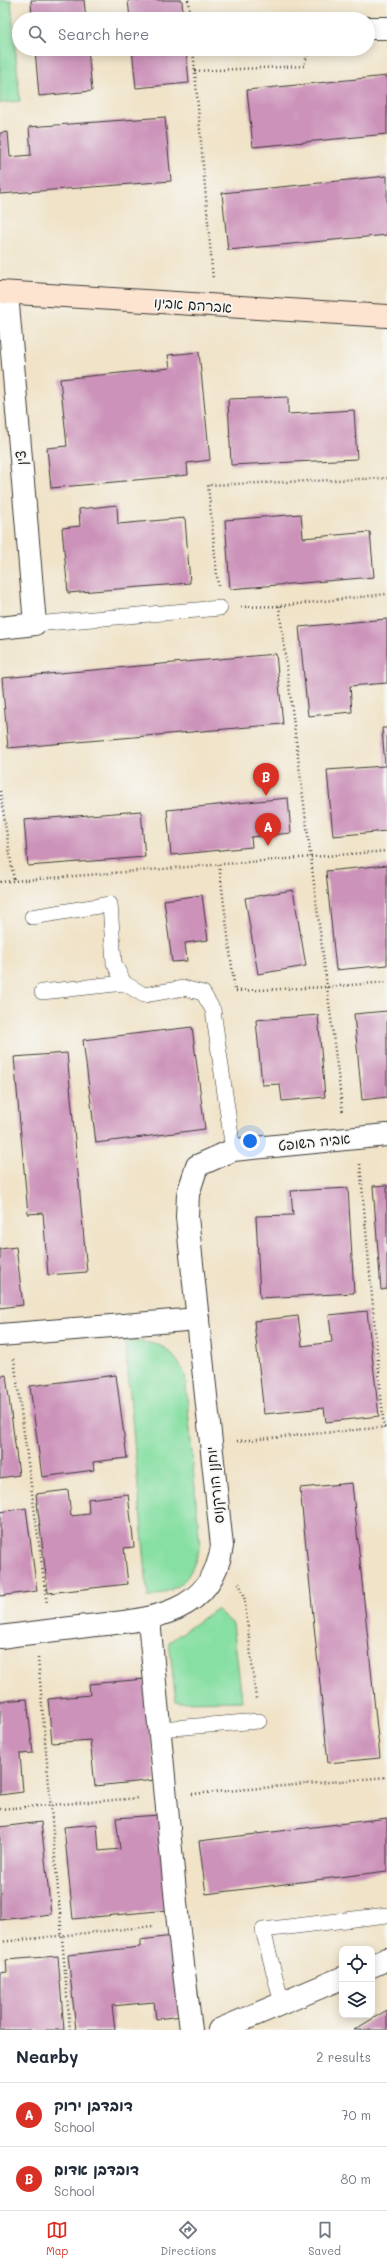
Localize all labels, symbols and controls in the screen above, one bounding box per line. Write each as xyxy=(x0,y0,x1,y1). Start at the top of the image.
search box xyxy=(12,12,375,56)
icon: search xyxy=(26,23,48,45)
text: Search here xyxy=(58,24,149,44)
street label: אברהם אבינו xyxy=(153,292,233,317)
street label: צין xyxy=(10,450,31,466)
pin: B xyxy=(253,763,279,796)
pin: A xyxy=(255,813,281,846)
street label: אביה השופט xyxy=(277,1128,351,1155)
your location xyxy=(240,1131,260,1151)
street label: יוחנן הורקנוס xyxy=(201,1446,228,1525)
map controls xyxy=(339,1946,375,2018)
button: locate xyxy=(339,1946,375,1982)
button: layers xyxy=(339,1982,375,2018)
text: Nearby xyxy=(16,2045,78,2067)
text: 2 results xyxy=(316,2048,371,2065)
text: דובדבן ירוק xyxy=(54,2095,133,2115)
text: A xyxy=(24,2106,34,2123)
text: 70 m xyxy=(341,2106,371,2123)
text: School xyxy=(54,2118,95,2135)
text: דובדבן אדום xyxy=(54,2159,139,2179)
text: B xyxy=(25,2170,33,2187)
text: 80 m xyxy=(341,2170,371,2187)
text: School xyxy=(54,2182,95,2199)
tab: Map xyxy=(46,2219,68,2258)
tab: Directions xyxy=(160,2219,216,2258)
tab: Saved xyxy=(308,2219,341,2258)

